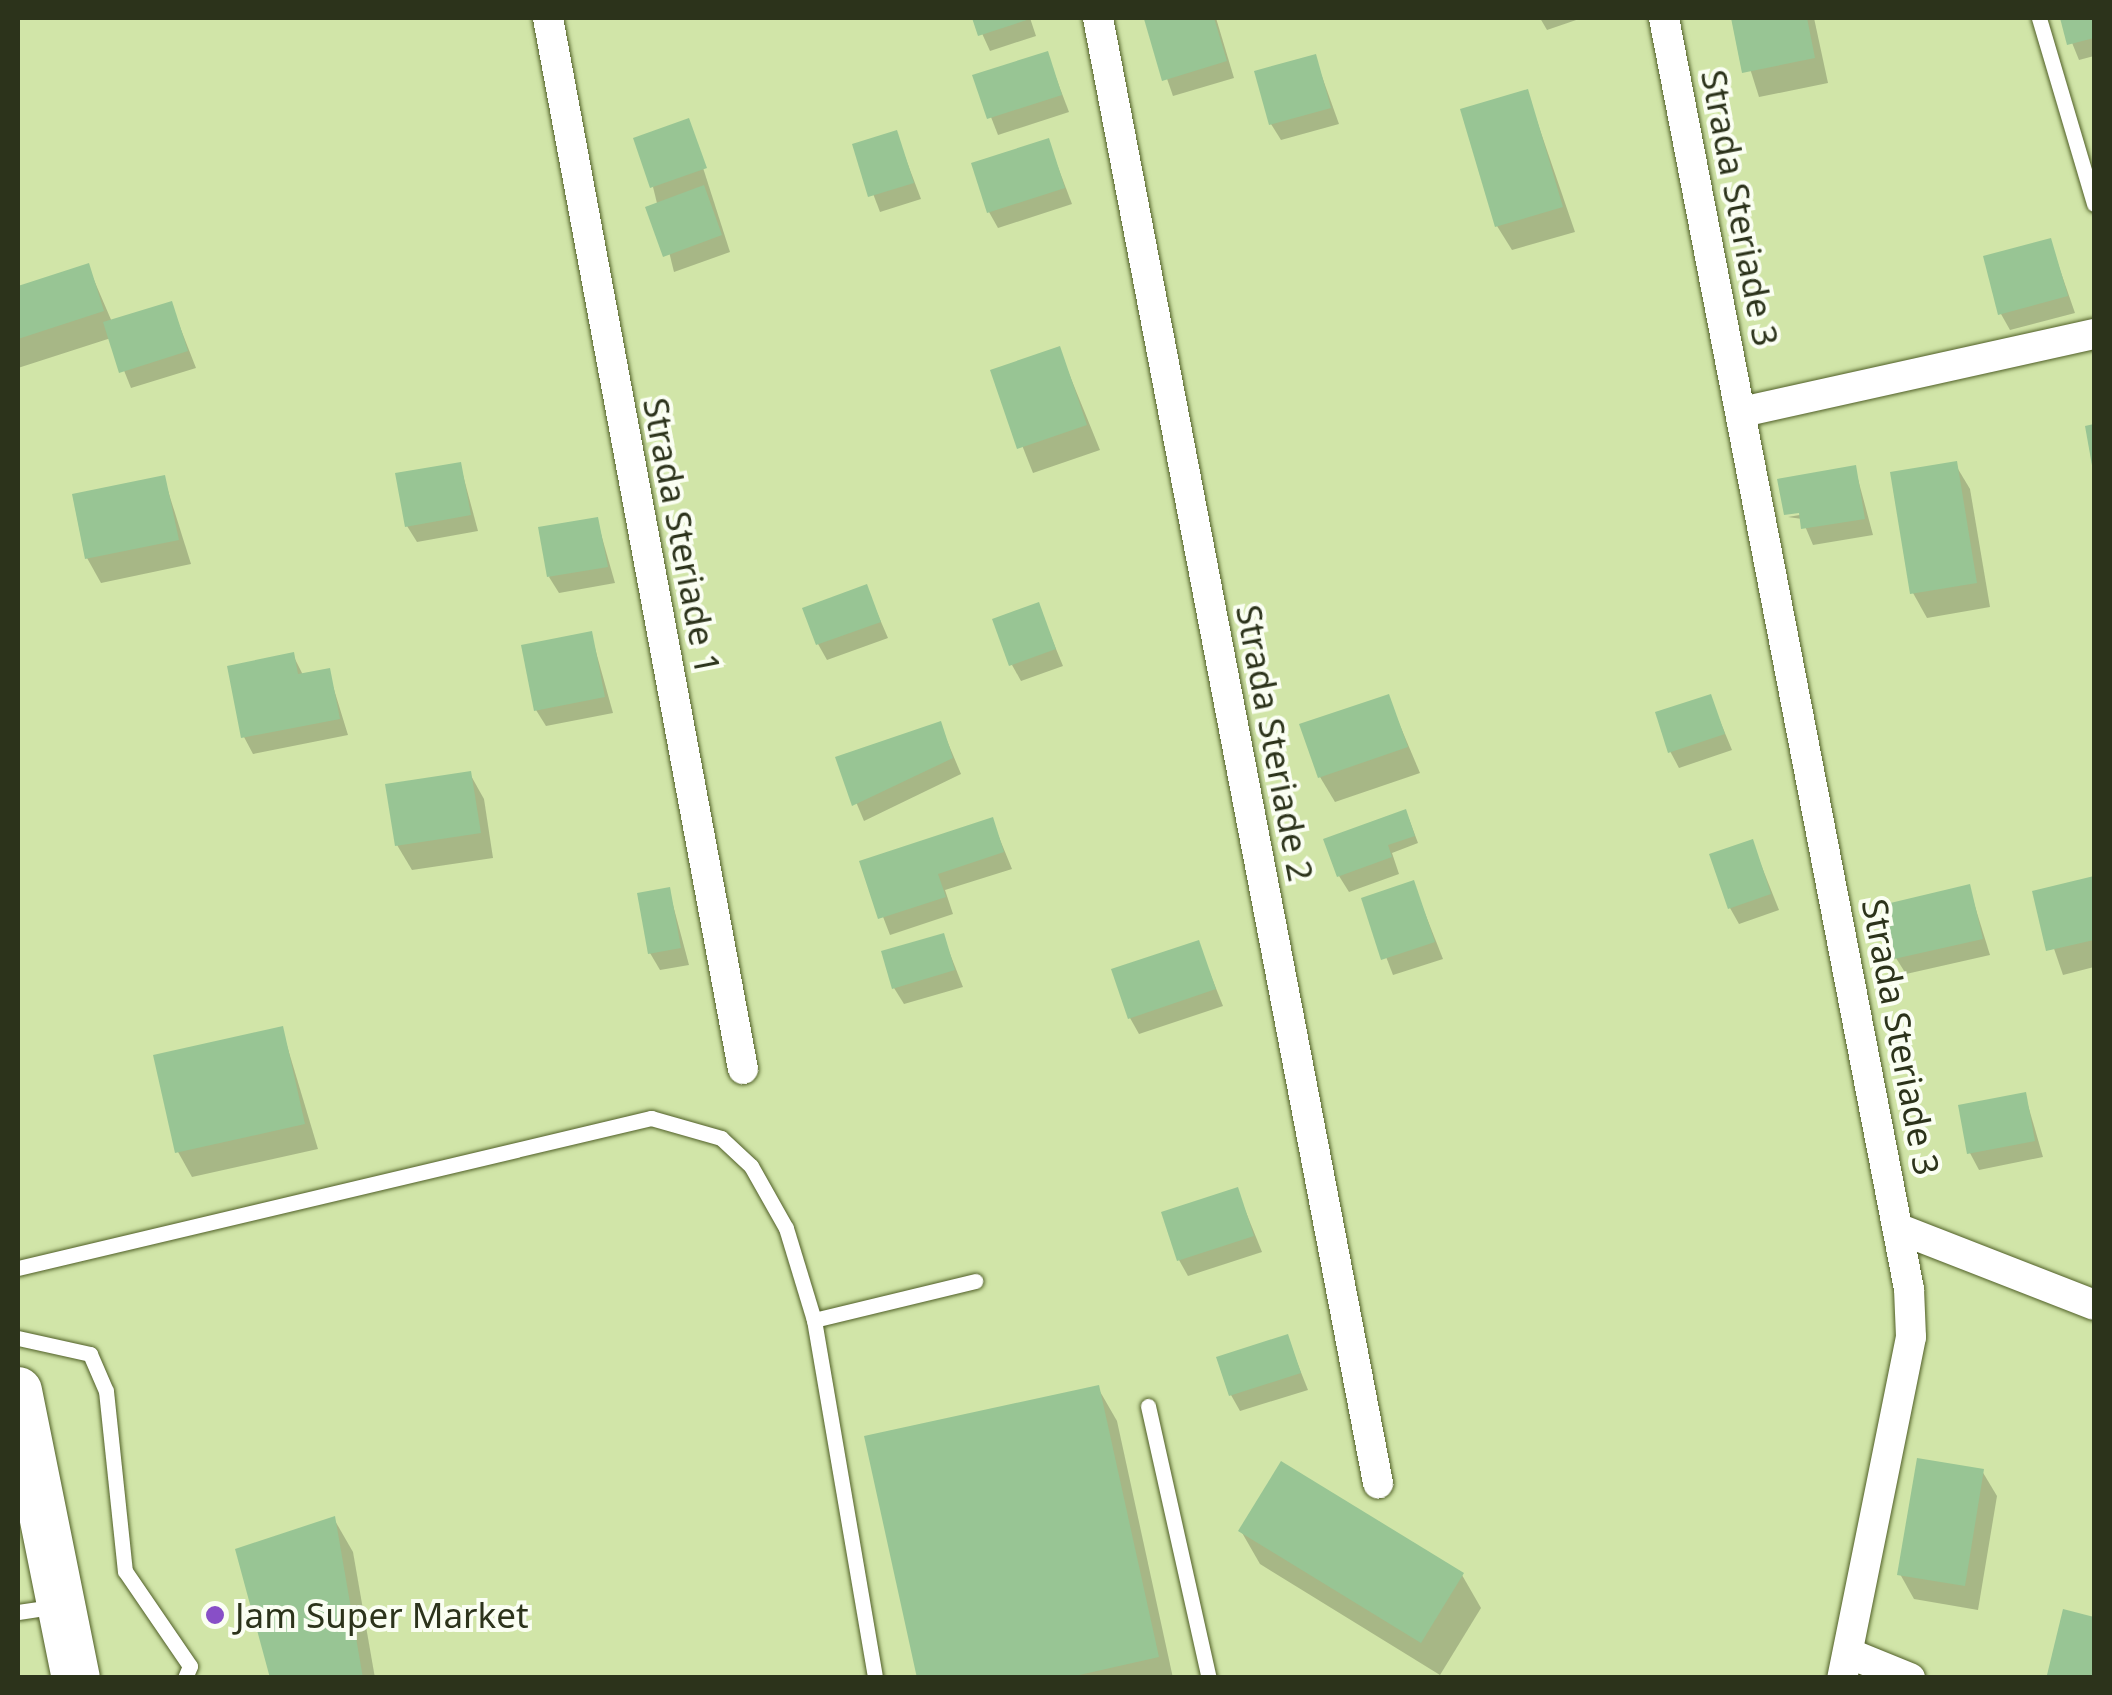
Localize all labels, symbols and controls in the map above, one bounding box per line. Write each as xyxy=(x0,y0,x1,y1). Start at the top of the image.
street label: Strada Steriade 3 xyxy=(1693,66,1787,350)
street label: Strada Steriade 1 xyxy=(635,394,729,678)
street label: Strada Steriade 2 xyxy=(1228,601,1322,885)
street label: Strada Steriade 3 xyxy=(1854,895,1948,1179)
place label: Jam Super Market xyxy=(235,1594,529,1636)
marker: Jam Super Market xyxy=(204,1604,226,1626)

